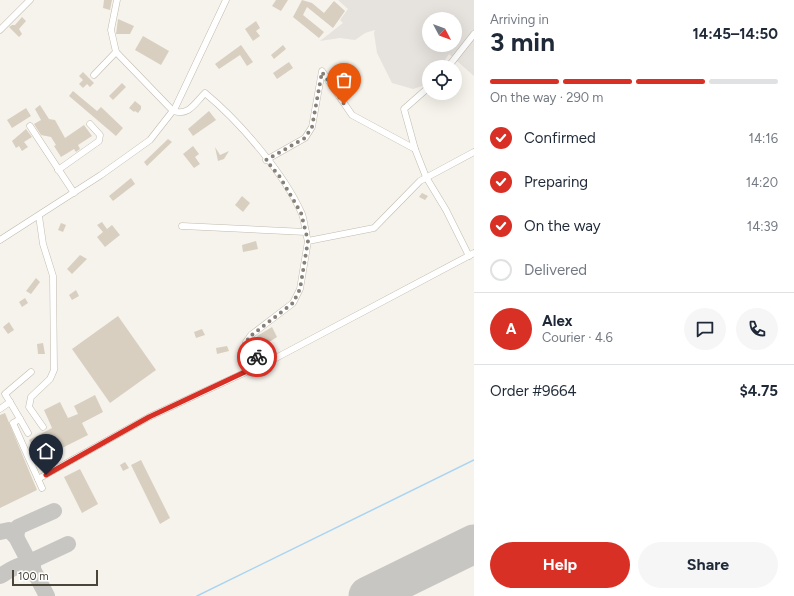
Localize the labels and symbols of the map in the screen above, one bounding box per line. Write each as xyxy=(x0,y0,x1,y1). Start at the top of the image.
north arrow xyxy=(422,12,462,52)
pin xyxy=(327,63,361,104)
courier xyxy=(237,337,277,377)
pin xyxy=(29,434,63,475)
scale bar xyxy=(12,568,98,587)

